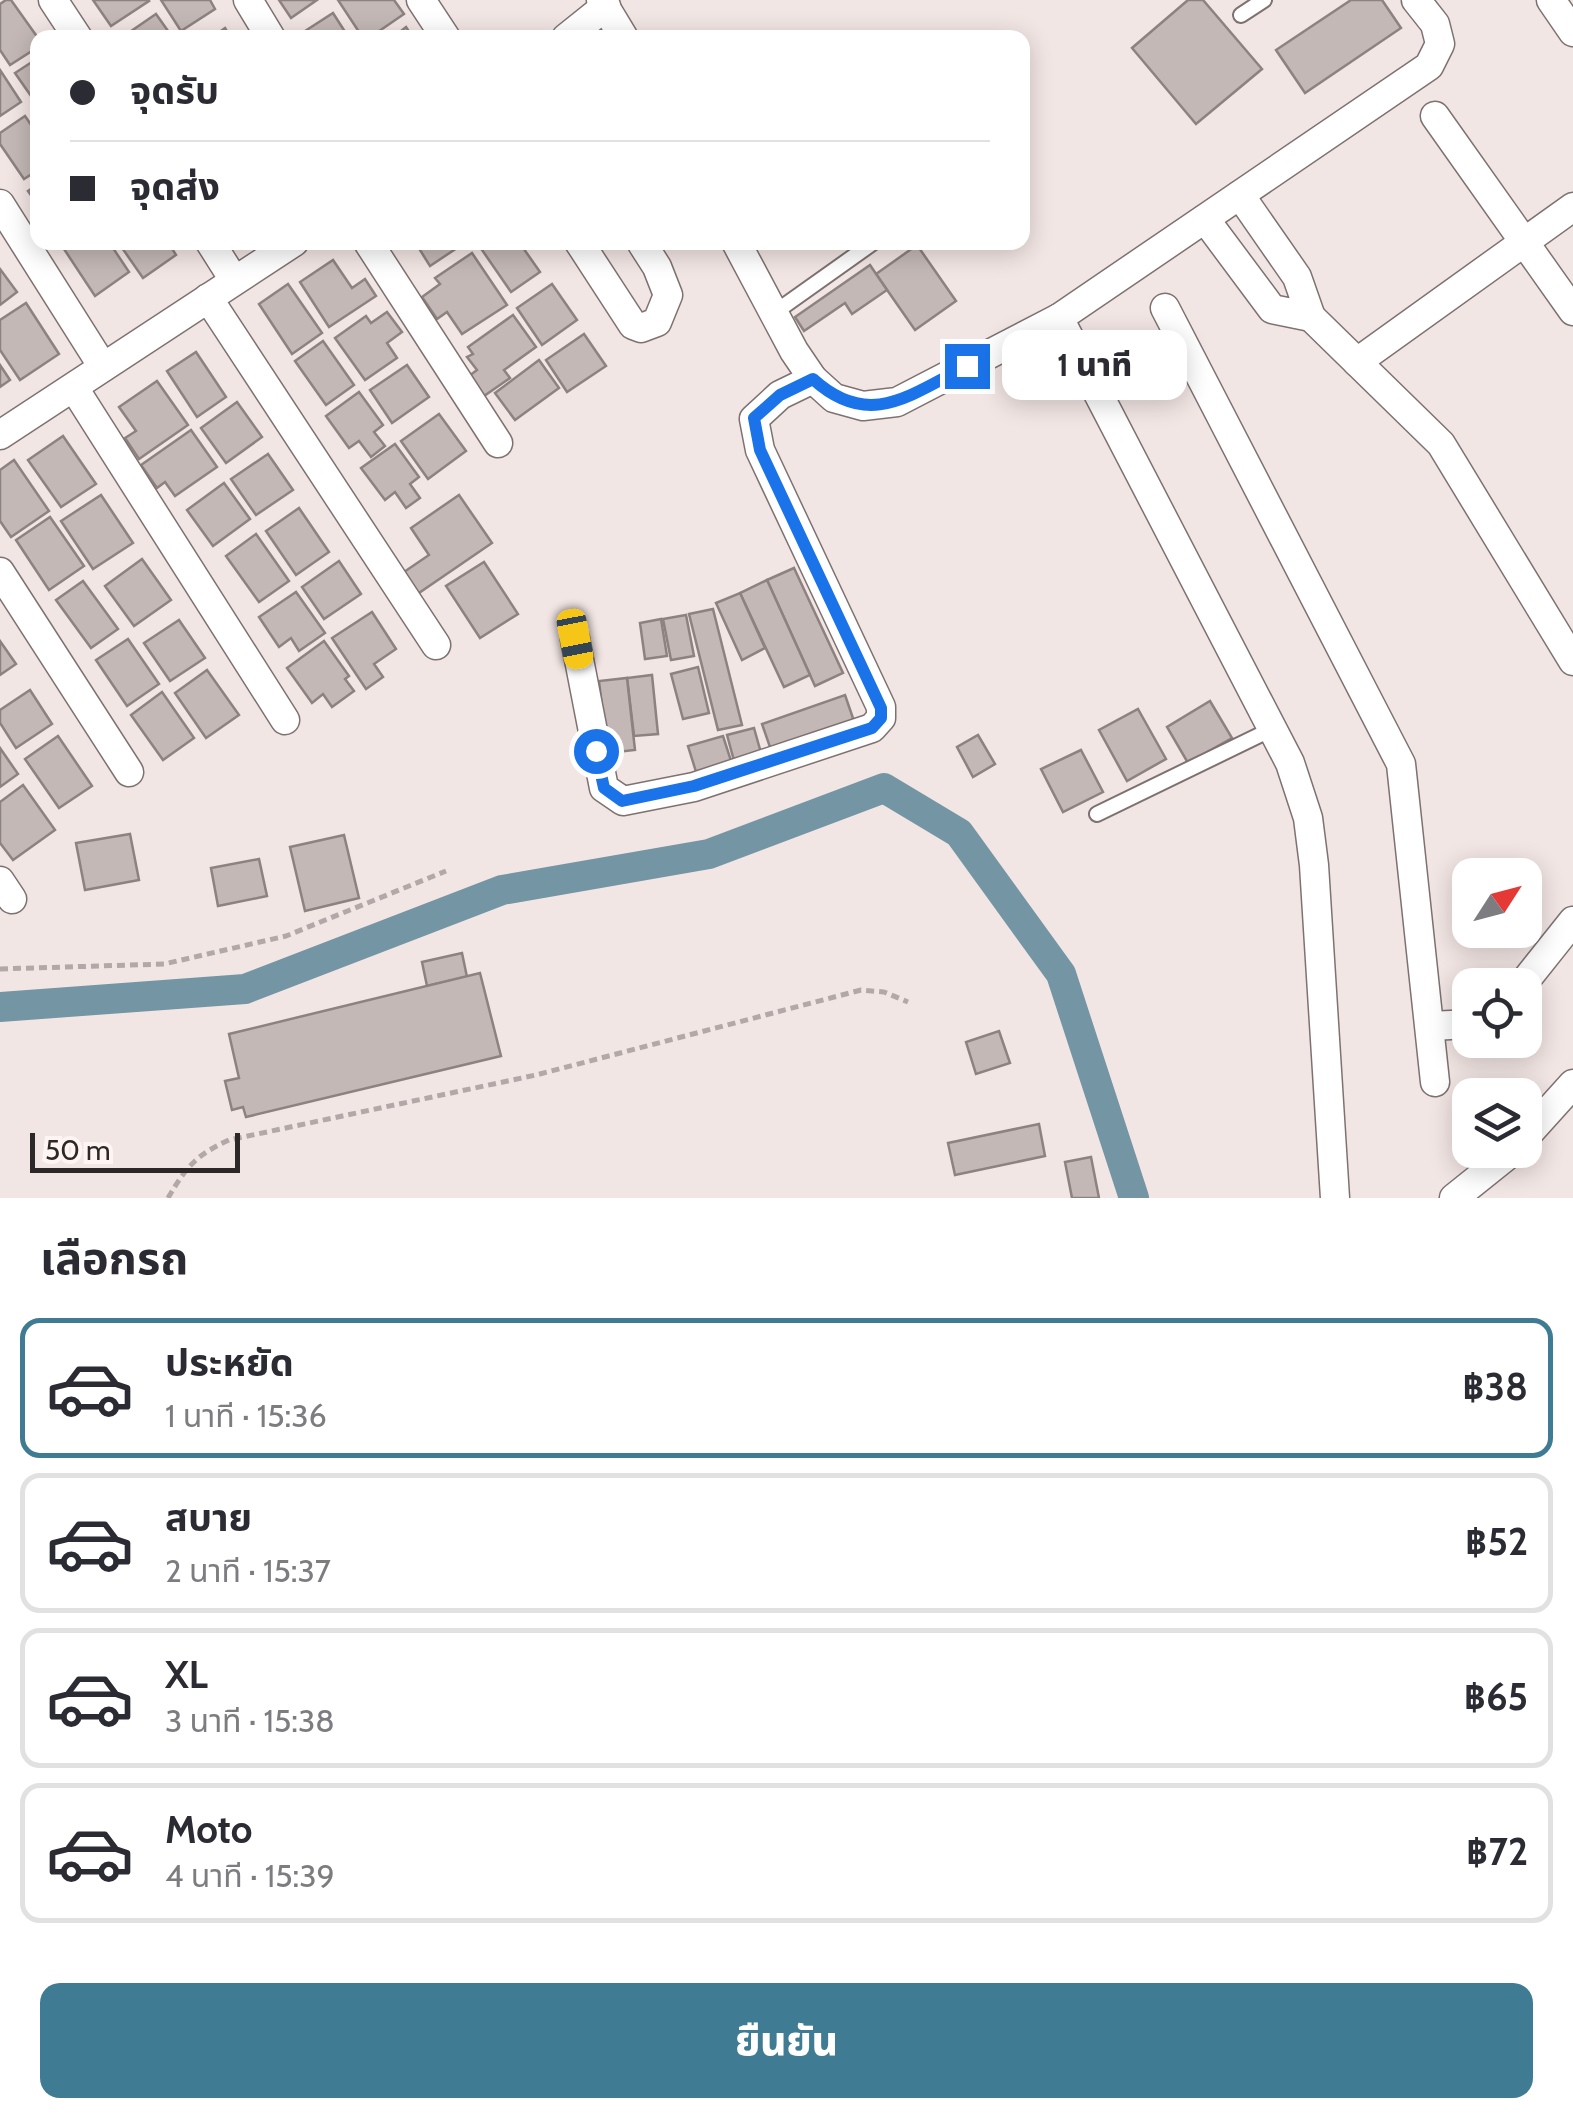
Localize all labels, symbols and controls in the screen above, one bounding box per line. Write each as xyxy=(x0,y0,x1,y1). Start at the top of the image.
text: จุดรับ xyxy=(130,67,219,114)
text: จุดส่ง xyxy=(130,163,220,210)
callout: 1 นาที xyxy=(1002,331,1187,401)
route end xyxy=(945,344,990,389)
text: 1 นาที xyxy=(1057,345,1132,384)
car xyxy=(555,607,595,671)
route start xyxy=(574,729,619,774)
north arrow xyxy=(1452,858,1542,948)
map controls xyxy=(1452,858,1542,1168)
button: locate xyxy=(1452,968,1542,1058)
button: layers xyxy=(1452,1078,1542,1168)
scale bar xyxy=(30,1128,240,1172)
text: 50 m xyxy=(45,1133,111,1167)
text: เลือกรถ xyxy=(40,1231,188,1285)
text: ประหยัด xyxy=(165,1339,294,1386)
icon: car xyxy=(45,1343,135,1433)
text: ฿38 xyxy=(1462,1363,1528,1410)
text: 1 นาที · 15:36 xyxy=(165,1396,327,1435)
text: สบาย xyxy=(165,1494,252,1541)
icon: car xyxy=(45,1498,135,1588)
text: ฿52 xyxy=(1465,1518,1528,1565)
text: 2 นาที · 15:37 xyxy=(165,1551,331,1590)
text: XL xyxy=(165,1651,208,1698)
icon: car xyxy=(45,1653,135,1743)
text: ฿65 xyxy=(1464,1673,1528,1720)
text: 3 นาที · 15:38 xyxy=(165,1701,335,1740)
text: Moto xyxy=(165,1806,252,1853)
icon: car xyxy=(45,1808,135,1898)
text: ฿72 xyxy=(1466,1828,1528,1875)
text: 4 นาที · 15:39 xyxy=(165,1856,335,1895)
button: ยืนยัน xyxy=(40,1983,1533,2098)

